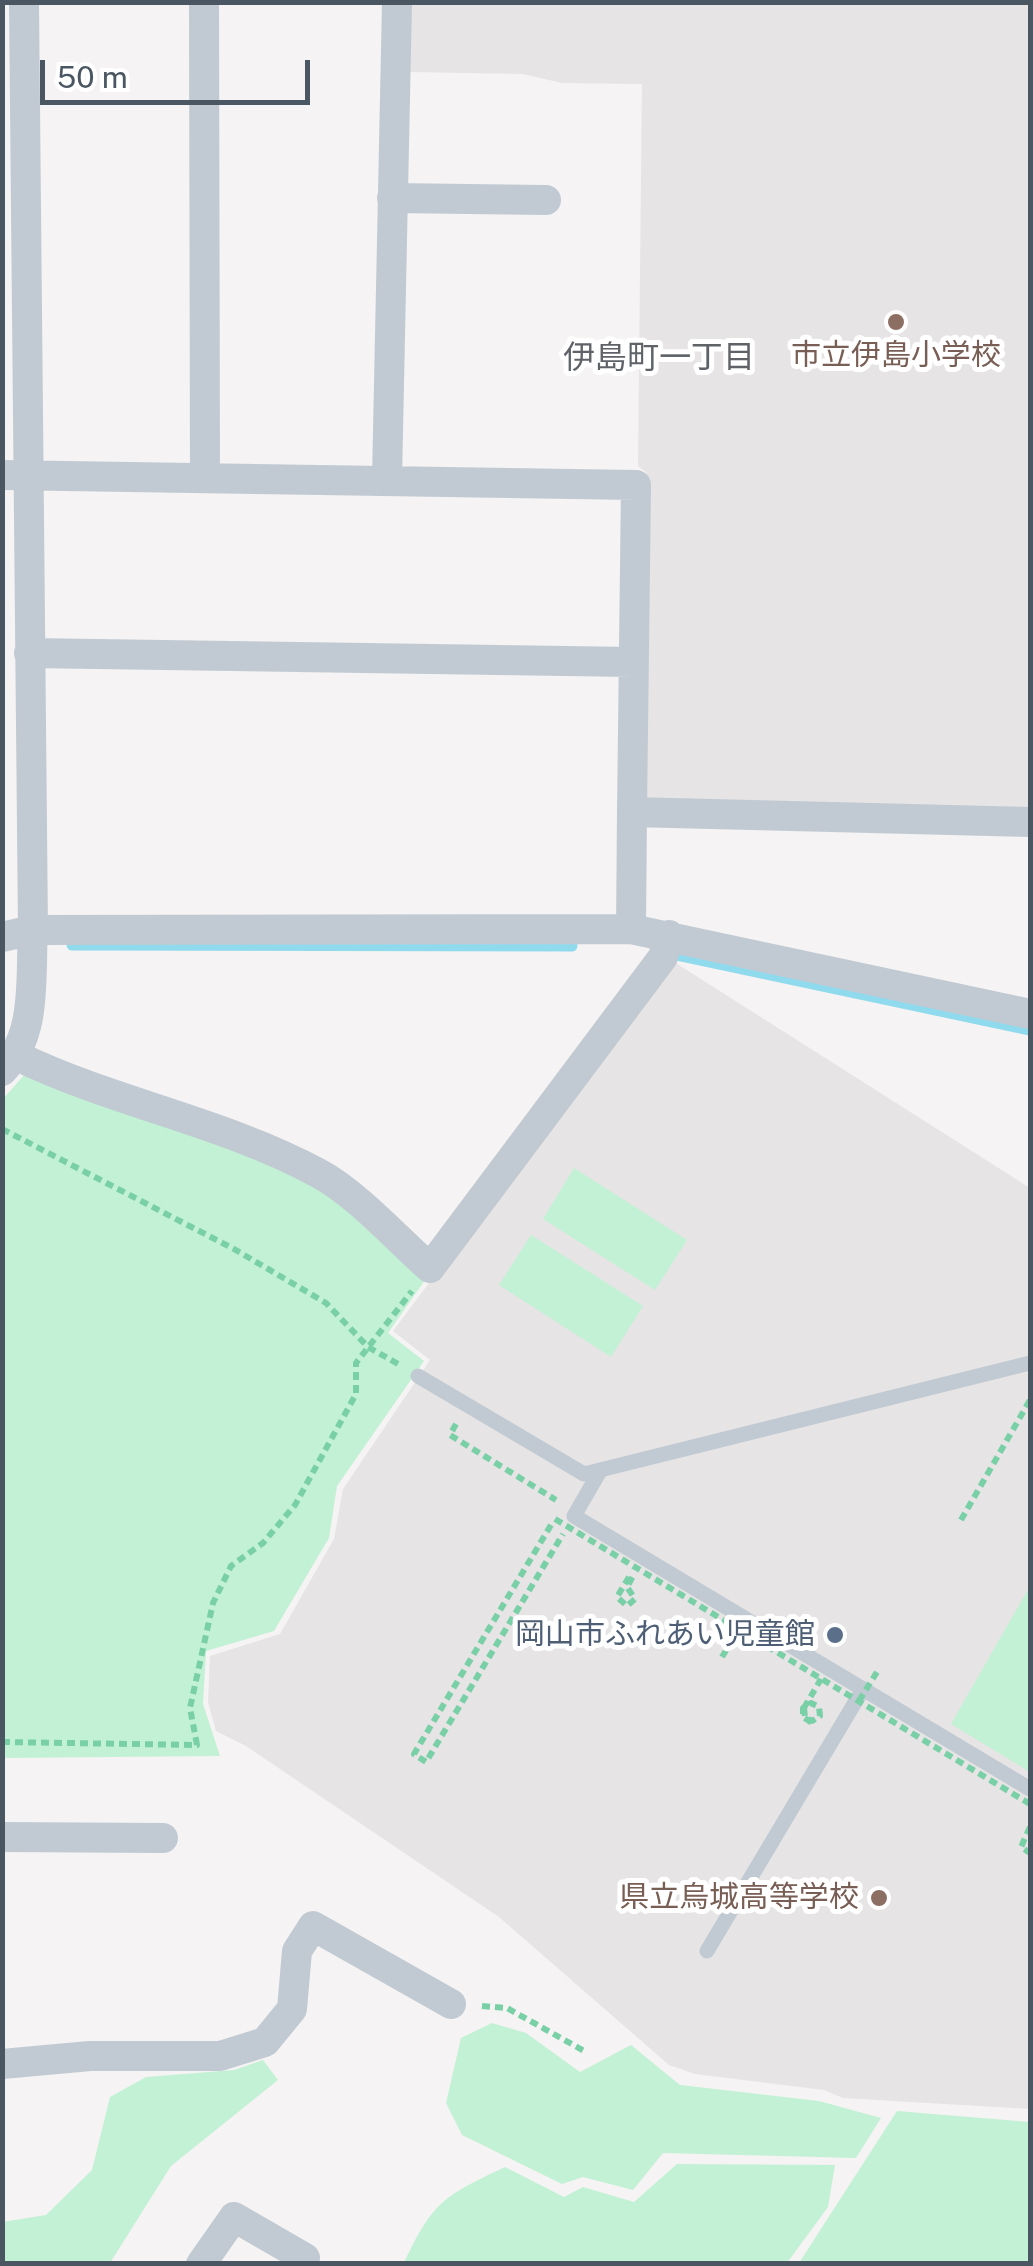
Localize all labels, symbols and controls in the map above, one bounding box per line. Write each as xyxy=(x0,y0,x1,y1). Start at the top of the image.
scale bar xyxy=(45,40,315,102)
text: 50 m xyxy=(57,59,128,95)
marker: 市立伊島小学校 xyxy=(885,311,907,333)
place label: 市立伊島小学校 xyxy=(791,338,1001,374)
district label: 伊島町一丁目 xyxy=(563,339,755,377)
place label: 岡山市ふれあい児童館 xyxy=(515,1617,815,1653)
marker: 岡山市ふれあい児童館 xyxy=(824,1624,846,1646)
place label: 県立烏城高等学校 xyxy=(619,1880,859,1916)
marker: 県立烏城高等学校 xyxy=(868,1887,890,1909)

